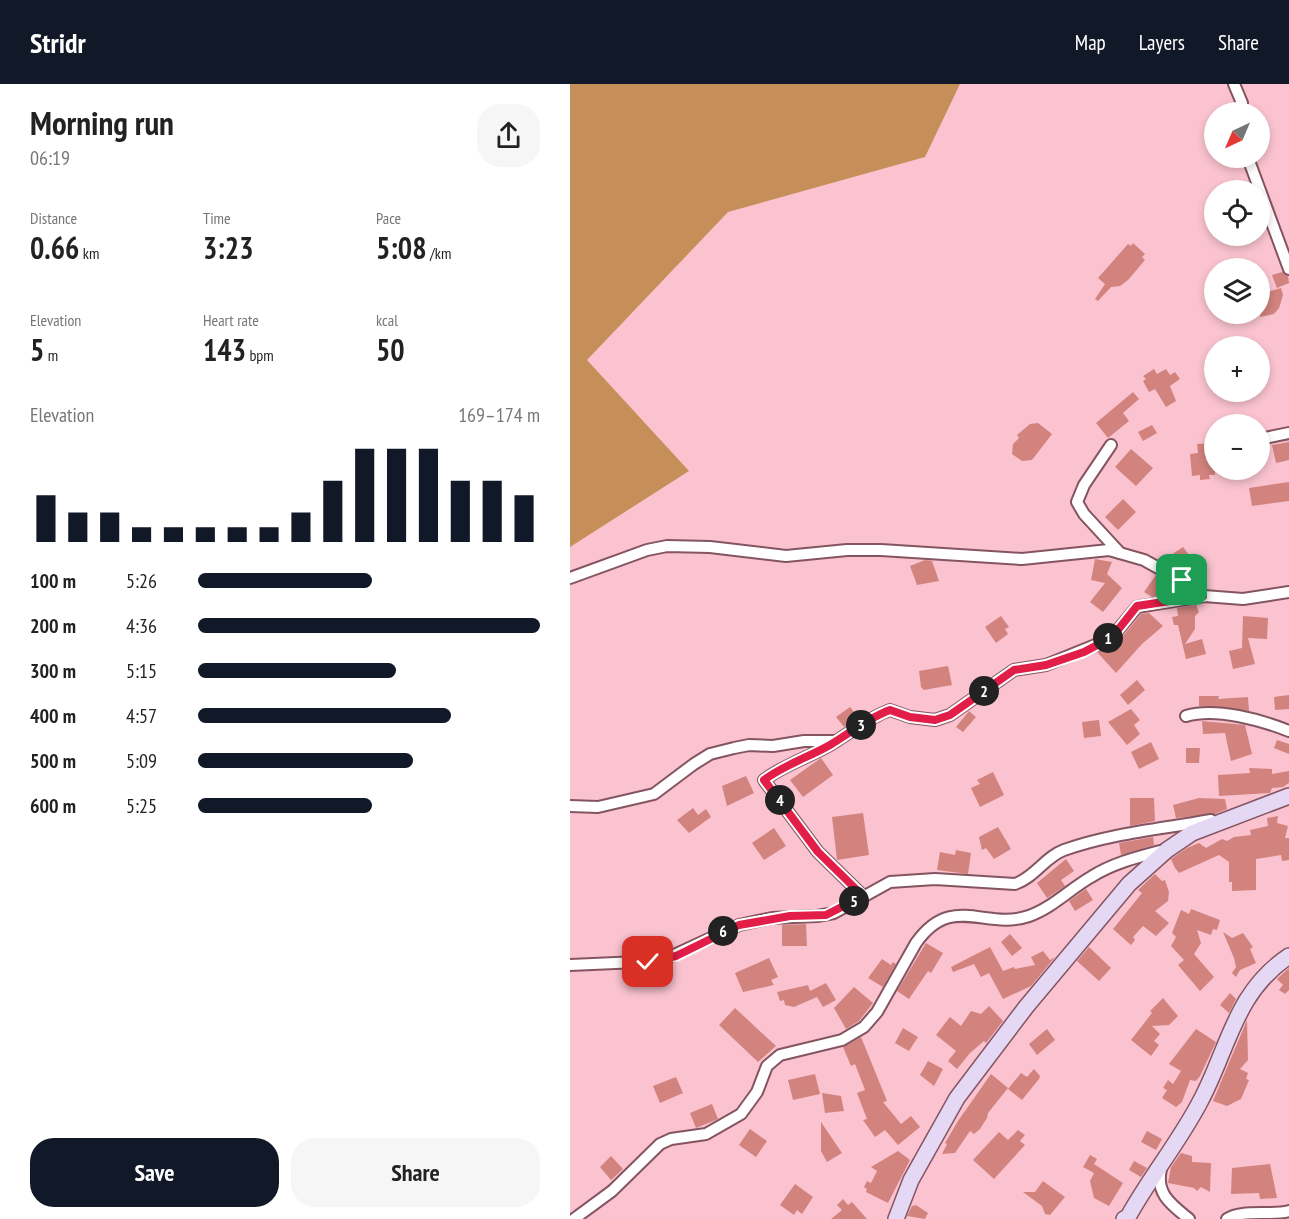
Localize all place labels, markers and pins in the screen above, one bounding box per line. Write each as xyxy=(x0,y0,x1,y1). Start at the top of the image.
pin xyxy=(1156,554,1207,605)
pin: 1 xyxy=(1093,623,1123,653)
pin: 2 xyxy=(969,676,999,706)
pin: 3 xyxy=(846,710,876,740)
pin: 4 xyxy=(765,785,795,815)
pin: 5 xyxy=(839,886,869,916)
pin: 6 xyxy=(708,916,738,946)
pin xyxy=(622,936,673,987)

